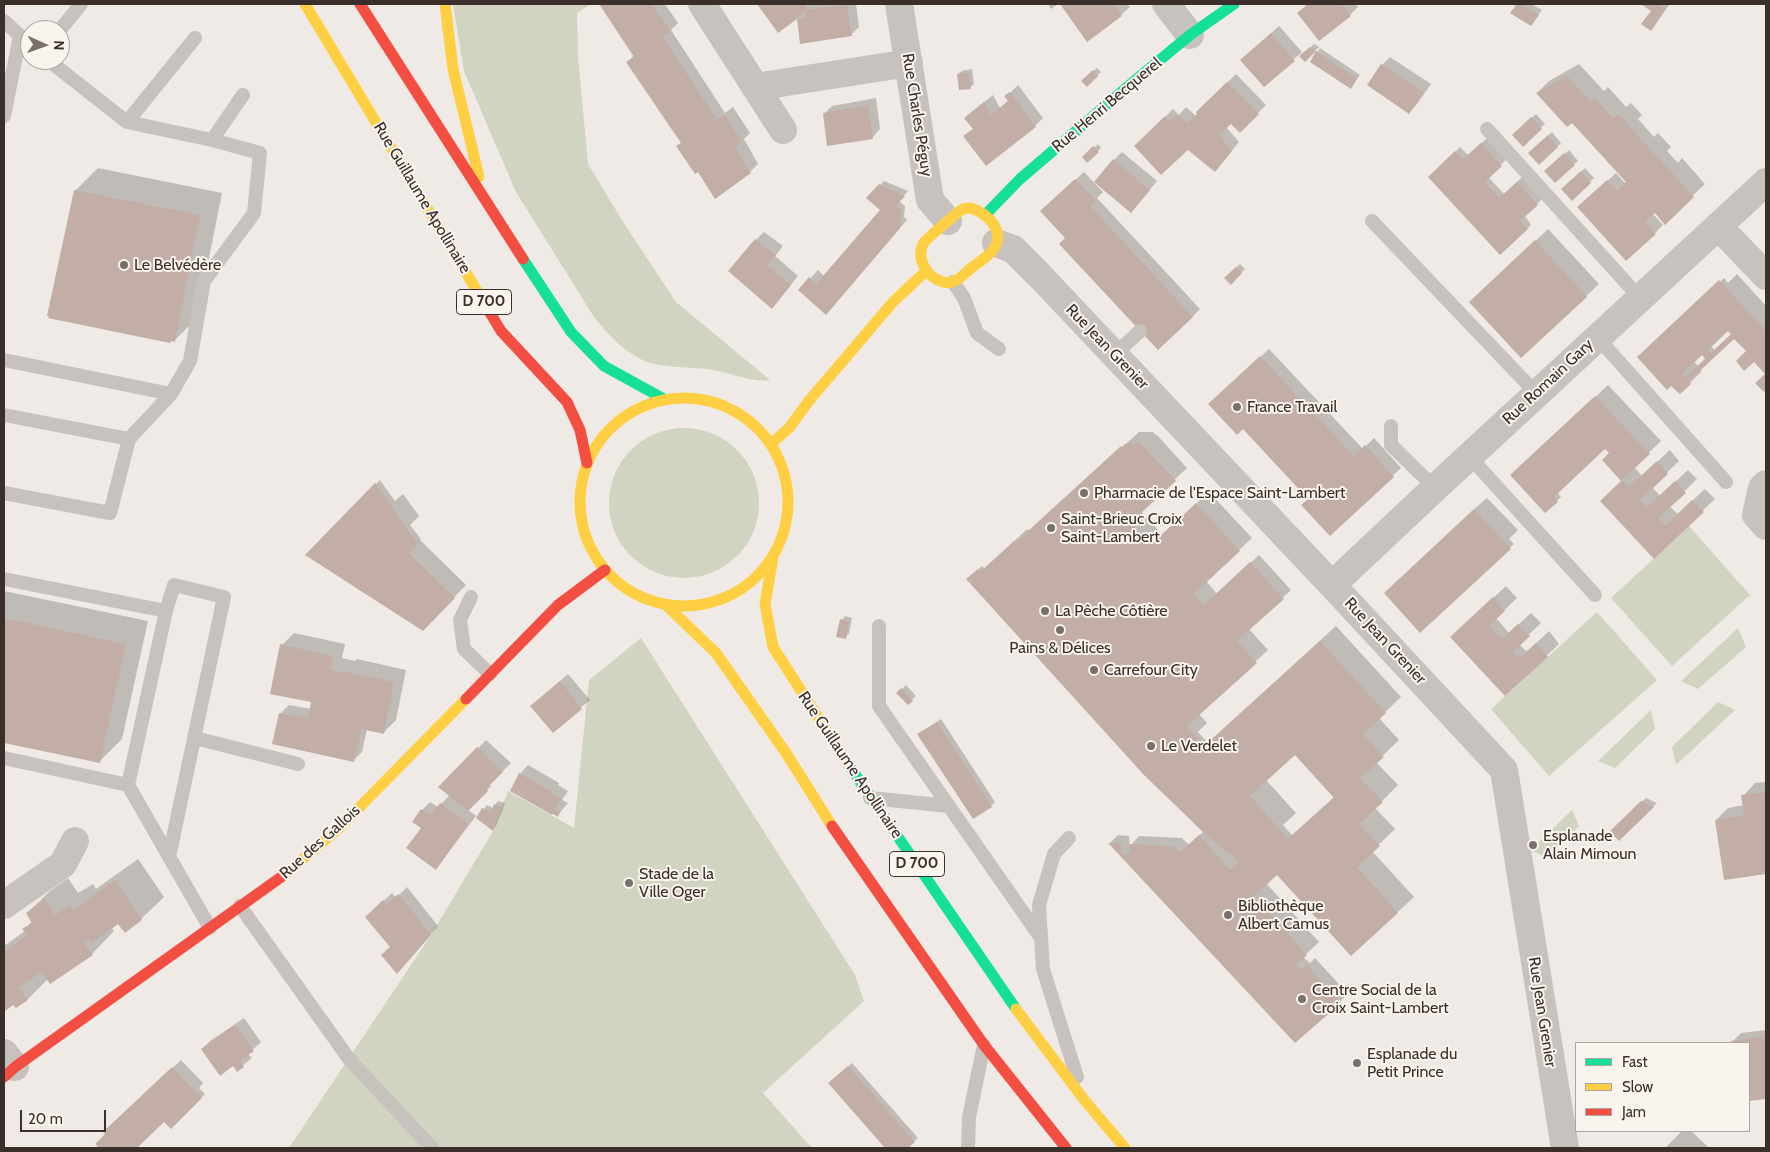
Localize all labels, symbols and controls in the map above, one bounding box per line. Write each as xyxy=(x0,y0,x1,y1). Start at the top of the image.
north arrow xyxy=(20,20,70,70)
text: N xyxy=(50,40,68,51)
street label: Rue Charles Péguy xyxy=(898,52,936,178)
street label: Rue Henri Becquerel xyxy=(1048,54,1166,156)
street label: Rue Guillaume Apollinaire xyxy=(369,119,475,277)
place label: Le Belvédère xyxy=(134,255,221,275)
marker: Le Belvédère xyxy=(118,259,130,271)
road number: D 700 xyxy=(456,290,512,314)
street label: Rue Jean Grenier xyxy=(1061,300,1153,394)
street label: Rue Romain Gary xyxy=(1499,335,1597,429)
place label: France Travail xyxy=(1247,397,1337,417)
marker: France Travail xyxy=(1231,401,1243,413)
place label: Pharmacie de l'Espace Saint-Lambert xyxy=(1094,483,1345,503)
marker: Pharmacie de l'Espace Saint-Lambert xyxy=(1078,487,1090,499)
place label: Saint-Brieuc Croix Saint-Lambert xyxy=(1061,509,1182,547)
marker: Saint-Brieuc Croix Saint-Lambert xyxy=(1045,522,1057,534)
street label: Rue Jean Grenier xyxy=(1340,594,1430,688)
place label: La Pêche Côtière xyxy=(1055,601,1167,621)
marker: La Pêche Côtière xyxy=(1039,605,1051,617)
marker: Pains & Délices xyxy=(1054,624,1066,636)
place label: Pains & Délices xyxy=(1009,638,1111,658)
place label: Carrefour City xyxy=(1104,660,1198,680)
marker: Carrefour City xyxy=(1088,664,1100,676)
street label: Rue Guillaume Apollinaire xyxy=(794,688,906,842)
place label: Le Verdelet xyxy=(1161,736,1237,756)
marker: Le Verdelet xyxy=(1145,740,1157,752)
street label: Rue des Gallois xyxy=(276,801,364,883)
place label: Esplanade Alain Mimoun xyxy=(1543,826,1637,864)
marker: Esplanade Alain Mimoun xyxy=(1527,839,1539,851)
road number: D 700 xyxy=(890,852,944,876)
place label: Stade de la Ville Oger xyxy=(639,864,714,902)
marker: Stade de la Ville Oger xyxy=(623,877,635,889)
place label: Bibliothèque Albert Camus xyxy=(1238,896,1329,934)
marker: Bibliothèque Albert Camus xyxy=(1222,909,1234,921)
street label: Rue Jean Grenier xyxy=(1524,956,1560,1068)
place label: Centre Social de la Croix Saint-Lambert xyxy=(1312,980,1449,1018)
marker: Centre Social de la Croix Saint-Lambert xyxy=(1296,993,1308,1005)
legend xyxy=(1575,1042,1750,1132)
place label: Esplanade du Petit Prince xyxy=(1367,1044,1457,1082)
text: Fast xyxy=(1622,1053,1647,1071)
marker: Esplanade du Petit Prince xyxy=(1351,1057,1363,1069)
text: Slow xyxy=(1622,1078,1653,1096)
scale bar xyxy=(22,1100,109,1132)
text: Jam xyxy=(1622,1103,1646,1121)
text: 20 m xyxy=(28,1110,63,1128)

